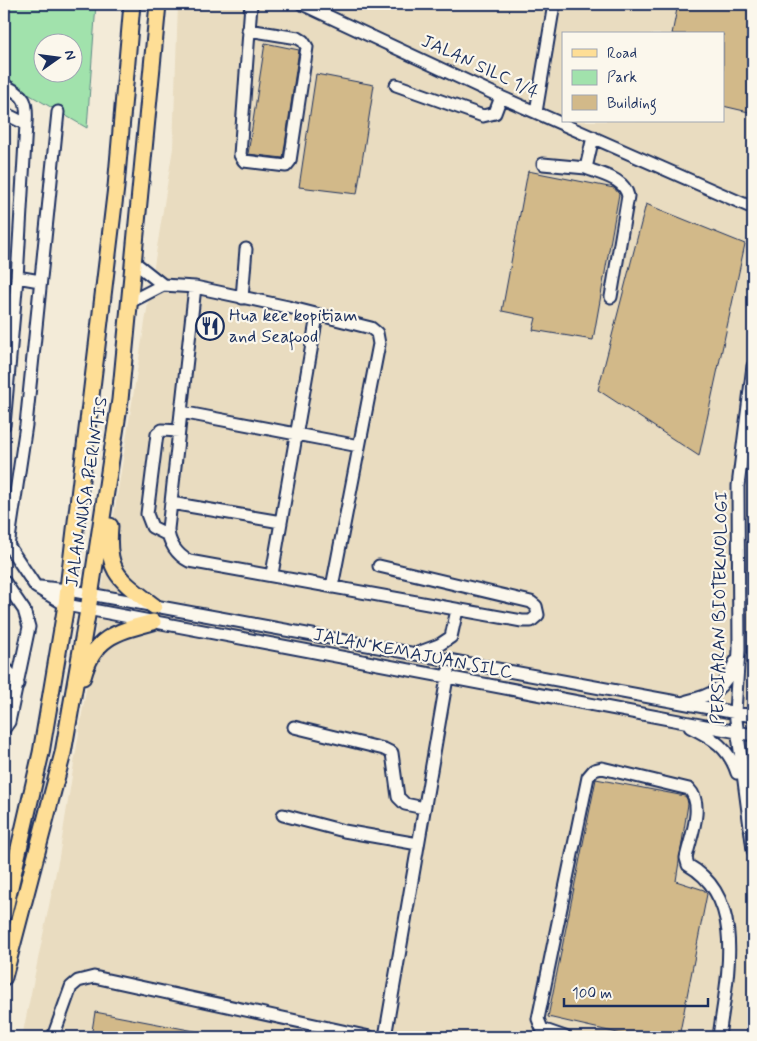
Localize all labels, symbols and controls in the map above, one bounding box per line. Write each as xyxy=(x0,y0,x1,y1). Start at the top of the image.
street label: JALAN SILC 1/4 xyxy=(417,29,543,105)
north arrow xyxy=(32,32,82,82)
legend xyxy=(562,32,724,122)
text: Road xyxy=(607,44,637,64)
text: N xyxy=(60,48,80,62)
text: Park xyxy=(607,68,637,88)
text: Building xyxy=(607,94,657,115)
place label: Hua kee kopitiam and Seafood xyxy=(229,304,358,351)
restaurant icon: Hua kee kopitiam and Seafood xyxy=(195,311,225,341)
street label: JALAN NUSA PERINTIS xyxy=(60,395,114,589)
street label: PERSIARAN BIOTEKNOLOGI xyxy=(706,491,734,725)
street label: JALAN KEMAJUAN SILC xyxy=(311,623,515,685)
scale bar xyxy=(564,976,708,1008)
text: 100 m xyxy=(572,984,612,1004)

